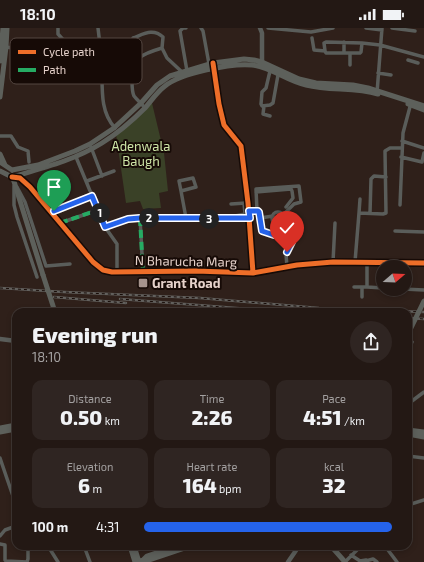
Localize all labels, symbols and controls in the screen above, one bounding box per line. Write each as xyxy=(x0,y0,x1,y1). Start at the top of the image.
text: 18:10 xyxy=(20,5,56,23)
legend xyxy=(10,38,142,84)
text: Cycle path xyxy=(43,45,95,58)
text: Path xyxy=(43,63,66,76)
park label: Adenwala Baugh xyxy=(112,138,170,169)
pin xyxy=(37,170,71,211)
icon: arrive xyxy=(43,176,65,198)
pin: 1 xyxy=(90,203,110,223)
text: 1 xyxy=(98,206,102,219)
pin: 2 xyxy=(139,208,159,228)
pin: 3 xyxy=(199,209,219,229)
text: 2 xyxy=(146,211,152,224)
pin xyxy=(270,211,304,252)
text: 3 xyxy=(206,212,212,225)
icon: check xyxy=(276,217,298,239)
street label: N Bharucha Marg xyxy=(135,252,237,270)
north arrow xyxy=(376,260,412,296)
map controls xyxy=(376,260,412,296)
place label: Grant Road xyxy=(152,275,220,291)
marker: Grant Road xyxy=(137,277,149,289)
text: Evening run xyxy=(32,321,158,347)
button: share xyxy=(350,321,392,363)
text: 18:10 xyxy=(32,349,61,365)
text: Distance xyxy=(68,392,112,405)
text: Time xyxy=(200,392,224,405)
text: Pace xyxy=(322,392,346,405)
text: 0.50 xyxy=(60,405,102,429)
text: 2:26 xyxy=(192,405,233,429)
text: 4:51 xyxy=(303,405,342,429)
text: km xyxy=(102,414,120,427)
text: /km xyxy=(342,414,365,427)
text: Elevation xyxy=(67,460,113,473)
text: Heart rate xyxy=(187,460,237,473)
text: kcal xyxy=(324,460,344,473)
text: 6 xyxy=(78,473,90,497)
text: 164 xyxy=(183,473,217,497)
text: 32 xyxy=(322,473,346,497)
text: m xyxy=(90,482,102,495)
text: bpm xyxy=(217,482,241,495)
text: 100 m xyxy=(32,519,68,535)
text: 4:31 xyxy=(96,519,119,535)

